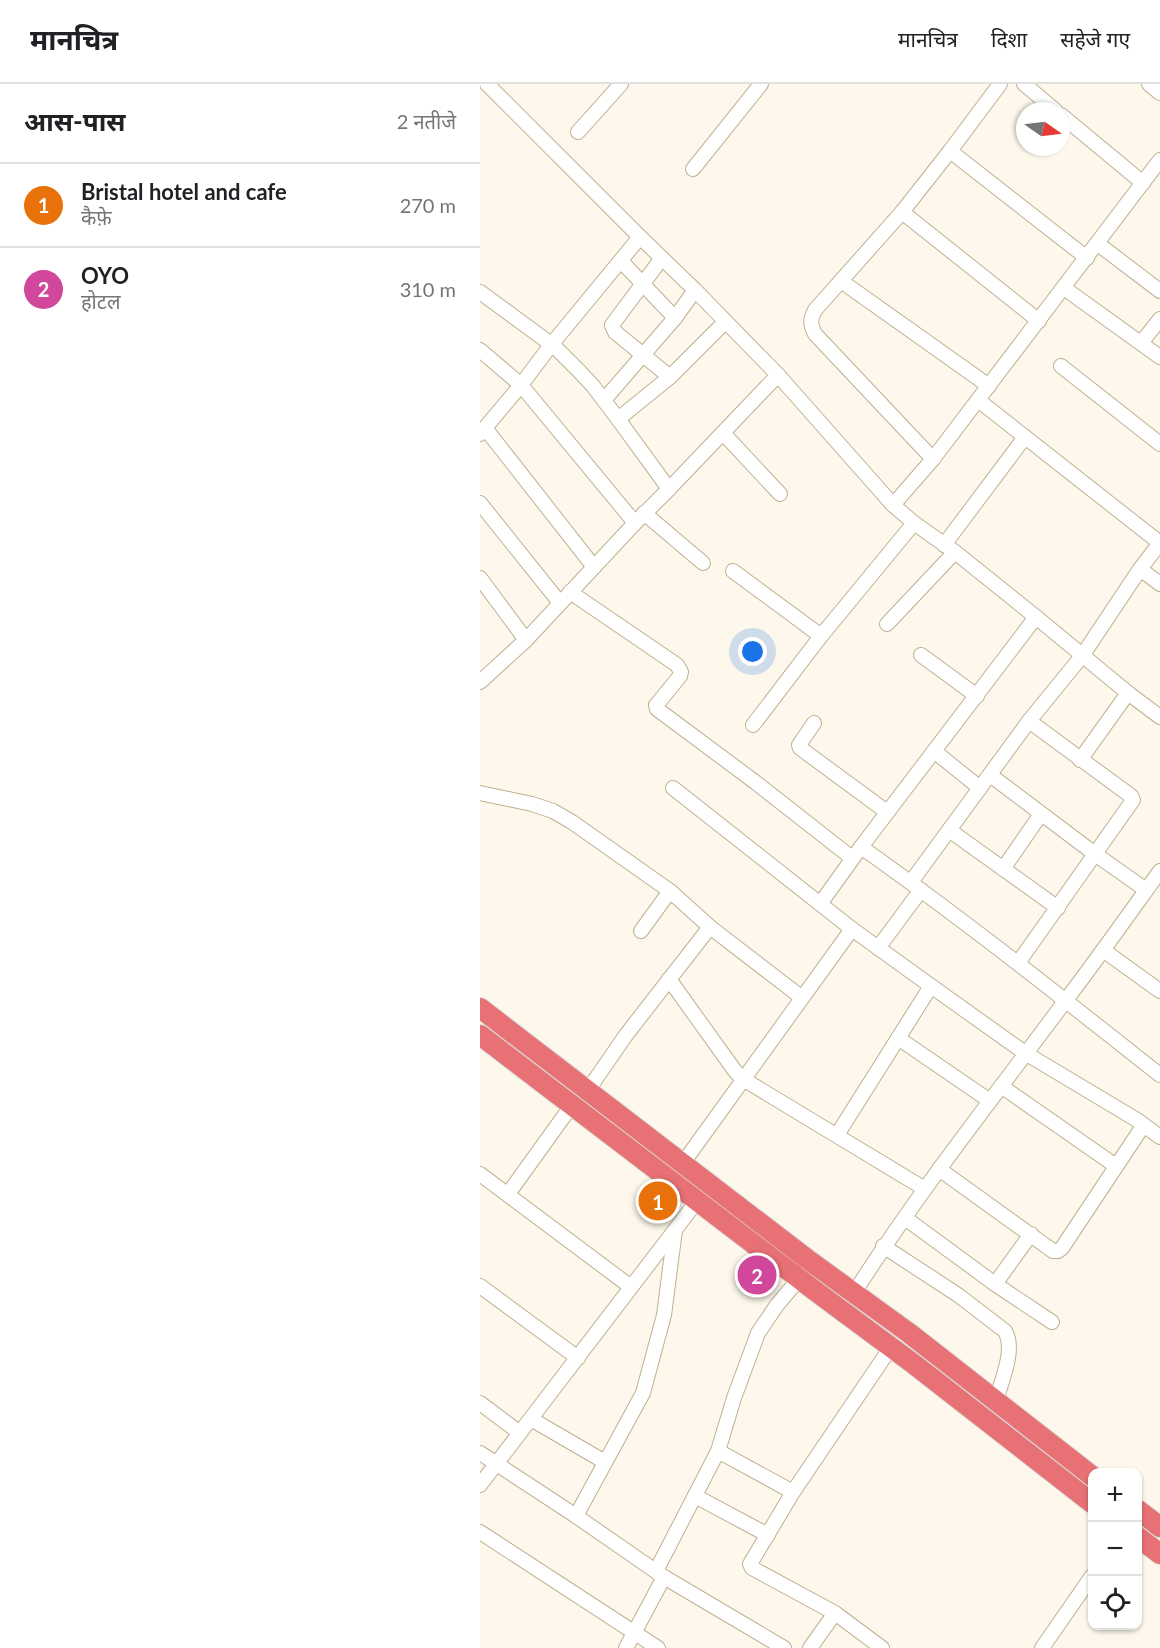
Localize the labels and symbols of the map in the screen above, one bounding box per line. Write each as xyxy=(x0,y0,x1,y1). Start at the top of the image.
north arrow xyxy=(1016,102,1070,156)
your location xyxy=(738,637,767,666)
pin: 1 xyxy=(638,1178,678,1224)
pin: 2 xyxy=(738,1252,776,1298)

